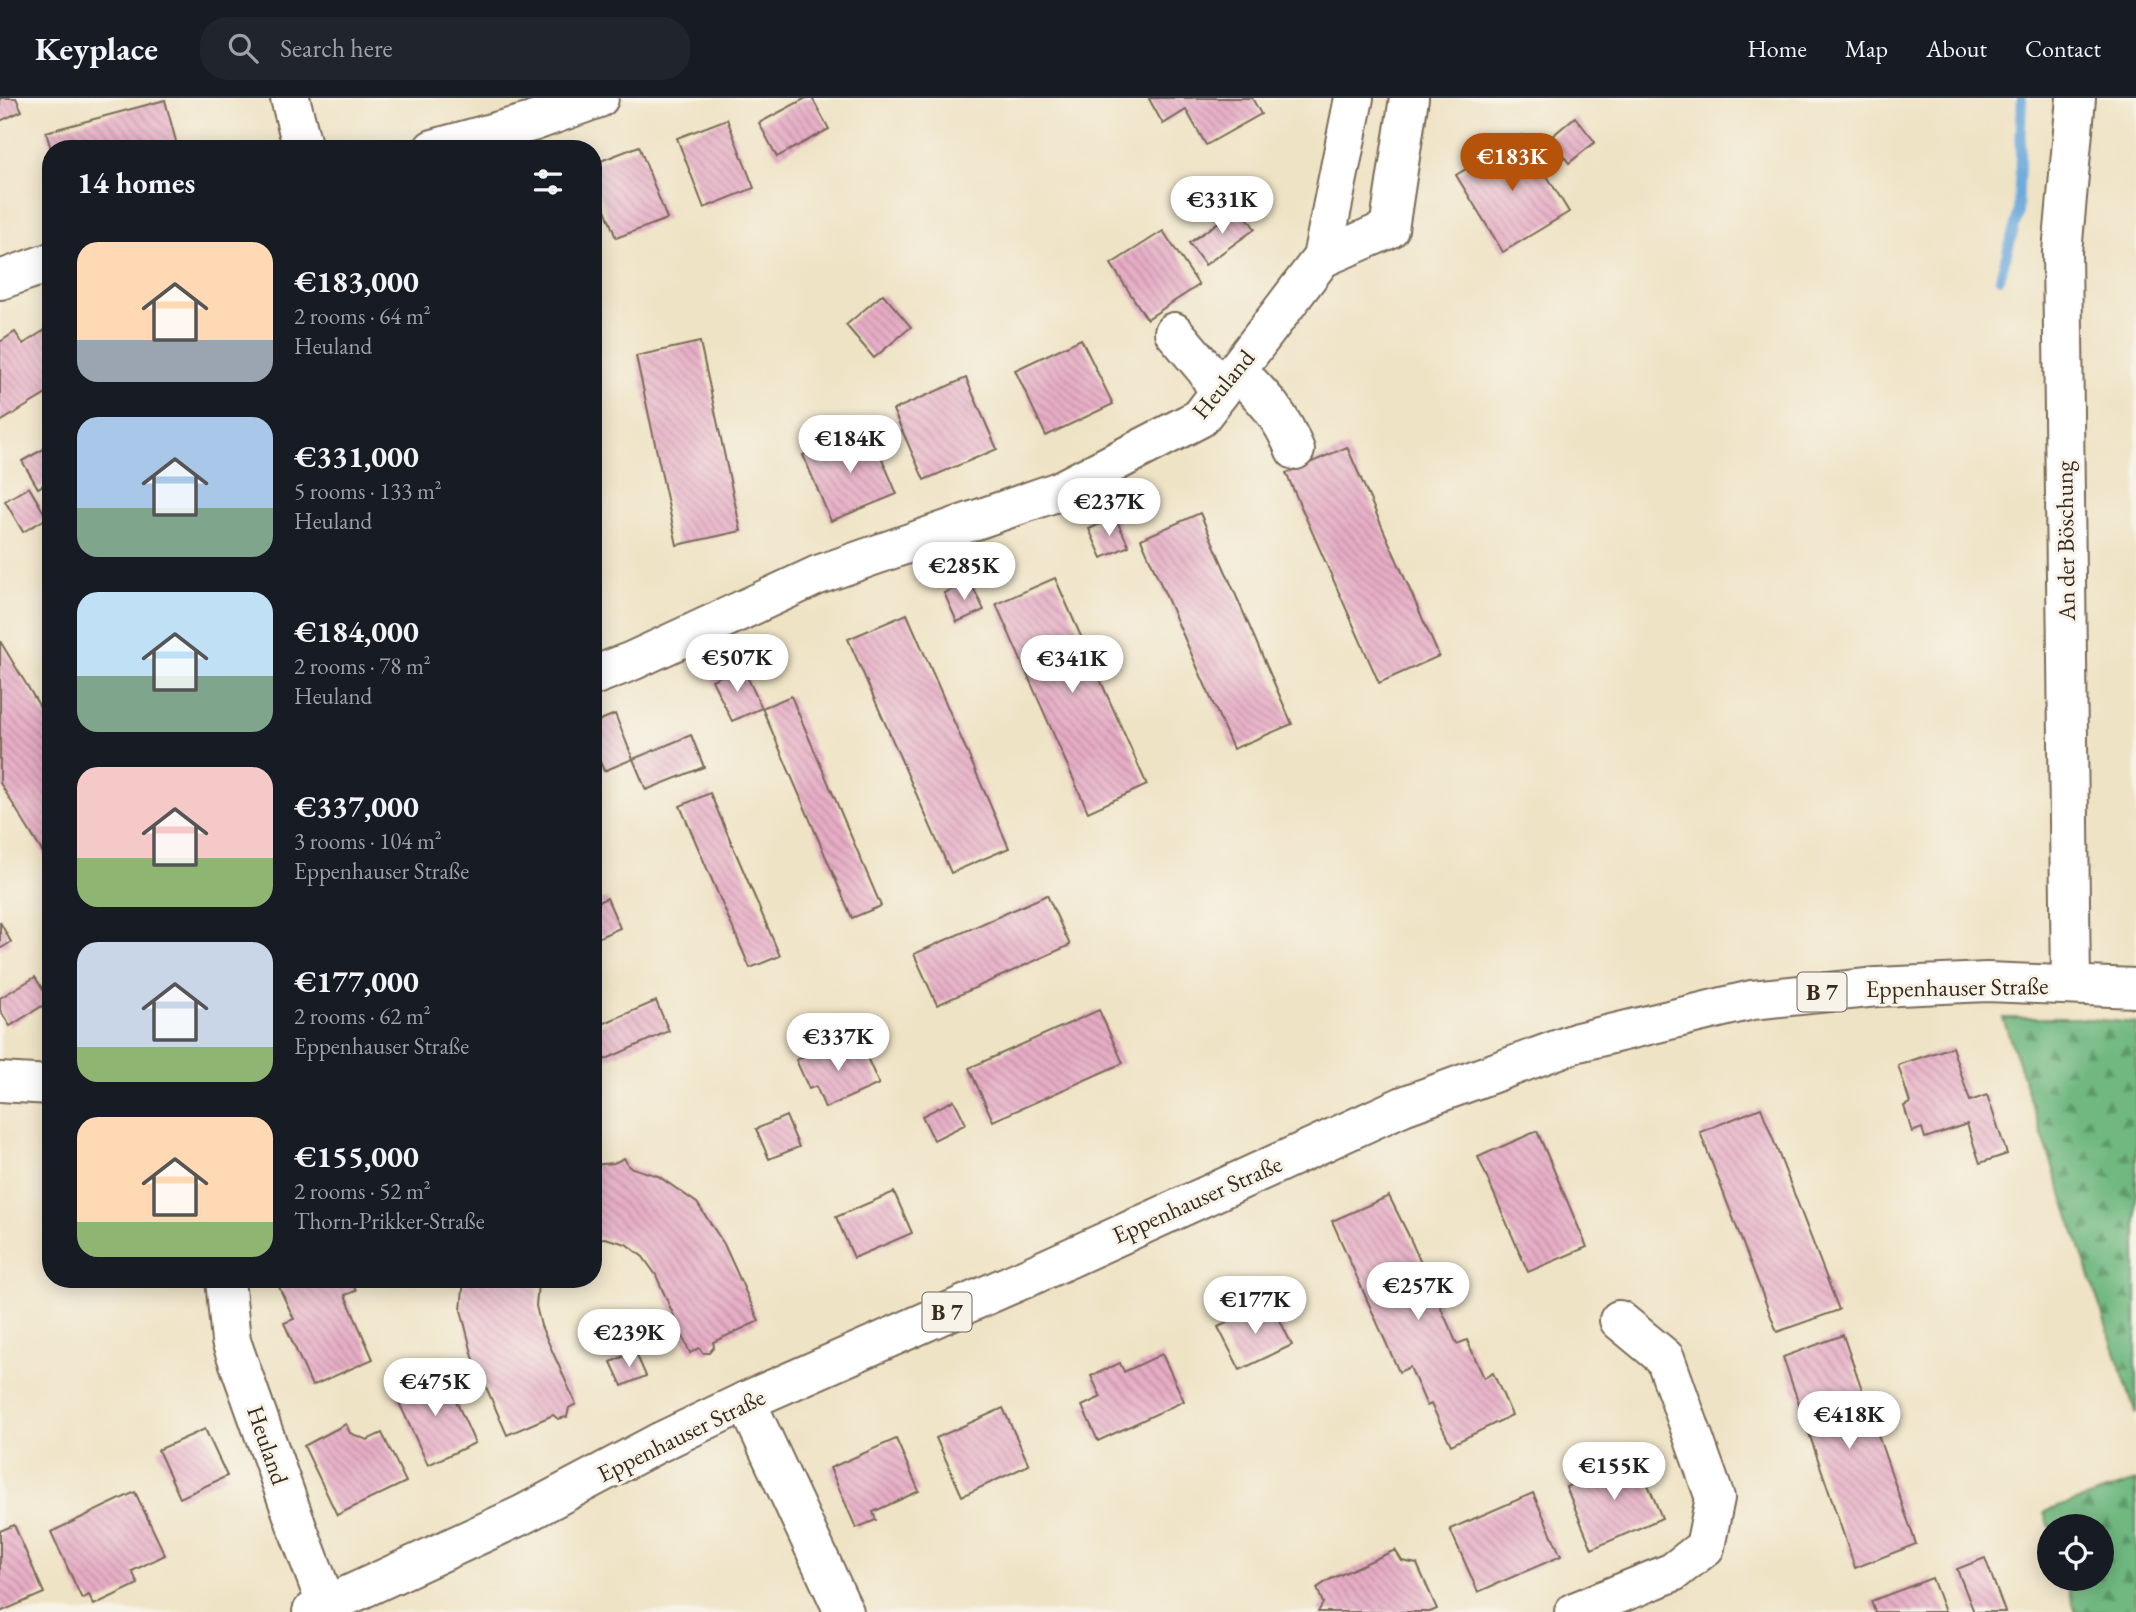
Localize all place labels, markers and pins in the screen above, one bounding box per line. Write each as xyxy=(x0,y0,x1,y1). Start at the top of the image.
pin: €183K xyxy=(1463,134,1561,193)
pin: €331K xyxy=(1173,176,1271,236)
pin: €184K xyxy=(801,416,899,475)
pin: €237K xyxy=(1060,478,1158,538)
pin: €285K xyxy=(915,542,1013,602)
pin: €507K xyxy=(688,634,786,694)
pin: €341K xyxy=(1023,636,1121,695)
pin: €337K xyxy=(789,1014,887,1073)
pin: €257K xyxy=(1369,1262,1467,1322)
pin: €177K xyxy=(1206,1276,1304,1336)
pin: €239K xyxy=(580,1310,678,1369)
pin: €475K xyxy=(386,1358,484,1418)
pin: €418K xyxy=(1800,1392,1898,1451)
pin: €155K xyxy=(1565,1442,1663,1502)

